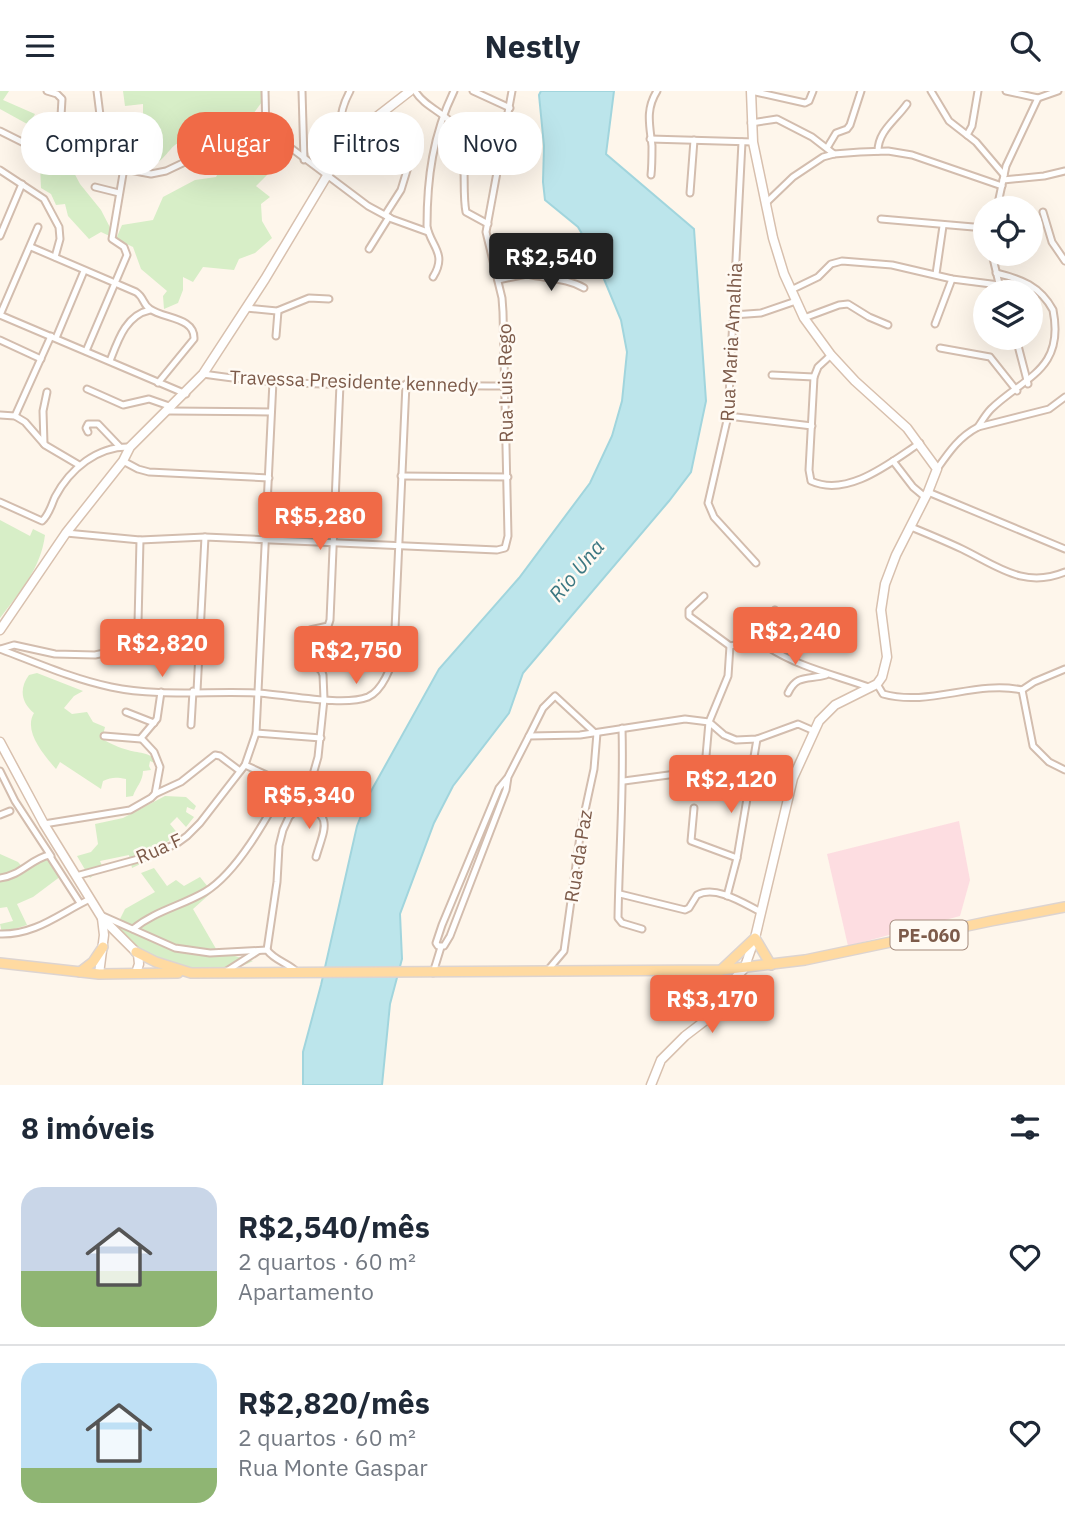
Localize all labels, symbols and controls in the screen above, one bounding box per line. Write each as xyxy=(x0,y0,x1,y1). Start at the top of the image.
text: Nestly xyxy=(485,25,580,67)
icon: menu xyxy=(21,27,59,65)
icon: search xyxy=(1006,27,1044,65)
chip: Comprar xyxy=(21,112,163,175)
chip: Alugar xyxy=(177,112,294,175)
chip: Filtros xyxy=(308,112,424,175)
chip: Novo xyxy=(438,112,542,175)
map controls xyxy=(973,196,1043,350)
button: locate xyxy=(973,196,1043,266)
pin: R$2,540 xyxy=(486,233,616,293)
text: R$2,540 xyxy=(505,241,597,271)
street label: Rua Maria Amalhia xyxy=(715,262,747,422)
button: layers xyxy=(973,280,1043,350)
street label: Rua Luis Rego xyxy=(492,323,518,443)
street label: Travessa Presidente kennedy xyxy=(229,365,479,397)
pin: R$5,280 xyxy=(255,493,385,552)
text: R$5,280 xyxy=(274,500,366,530)
water label: Rio Una xyxy=(542,533,610,607)
pin: R$2,240 xyxy=(730,607,860,667)
text: R$2,240 xyxy=(749,615,841,645)
pin: R$2,820 xyxy=(97,619,227,679)
text: R$2,820 xyxy=(116,627,208,657)
pin: R$2,750 xyxy=(291,627,421,686)
text: R$2,750 xyxy=(310,634,402,664)
pin: R$2,120 xyxy=(666,755,796,815)
text: R$2,120 xyxy=(685,763,777,793)
pin: R$5,340 xyxy=(244,771,374,831)
text: R$5,340 xyxy=(263,779,355,809)
street label: Rua da Paz xyxy=(559,808,597,904)
street label: Rua F xyxy=(132,827,186,869)
road number: PE-060 xyxy=(890,921,968,949)
pin: R$3,170 xyxy=(647,975,777,1035)
text: R$3,170 xyxy=(666,983,758,1013)
text: 8 imóveis xyxy=(21,1108,155,1147)
icon: filters xyxy=(1006,1108,1044,1146)
text: R$2,540/mês xyxy=(238,1207,430,1246)
icon: home xyxy=(77,1215,161,1299)
icon: heart xyxy=(1006,1238,1044,1276)
text: 2 quartos · 60 m² xyxy=(238,1246,416,1276)
text: Apartamento xyxy=(238,1276,374,1306)
text: R$2,820/mês xyxy=(238,1383,430,1422)
icon: home xyxy=(77,1391,161,1475)
icon: heart xyxy=(1006,1414,1044,1452)
text: 2 quartos · 60 m² xyxy=(238,1422,416,1452)
text: Rua Monte Gaspar xyxy=(238,1452,428,1482)

